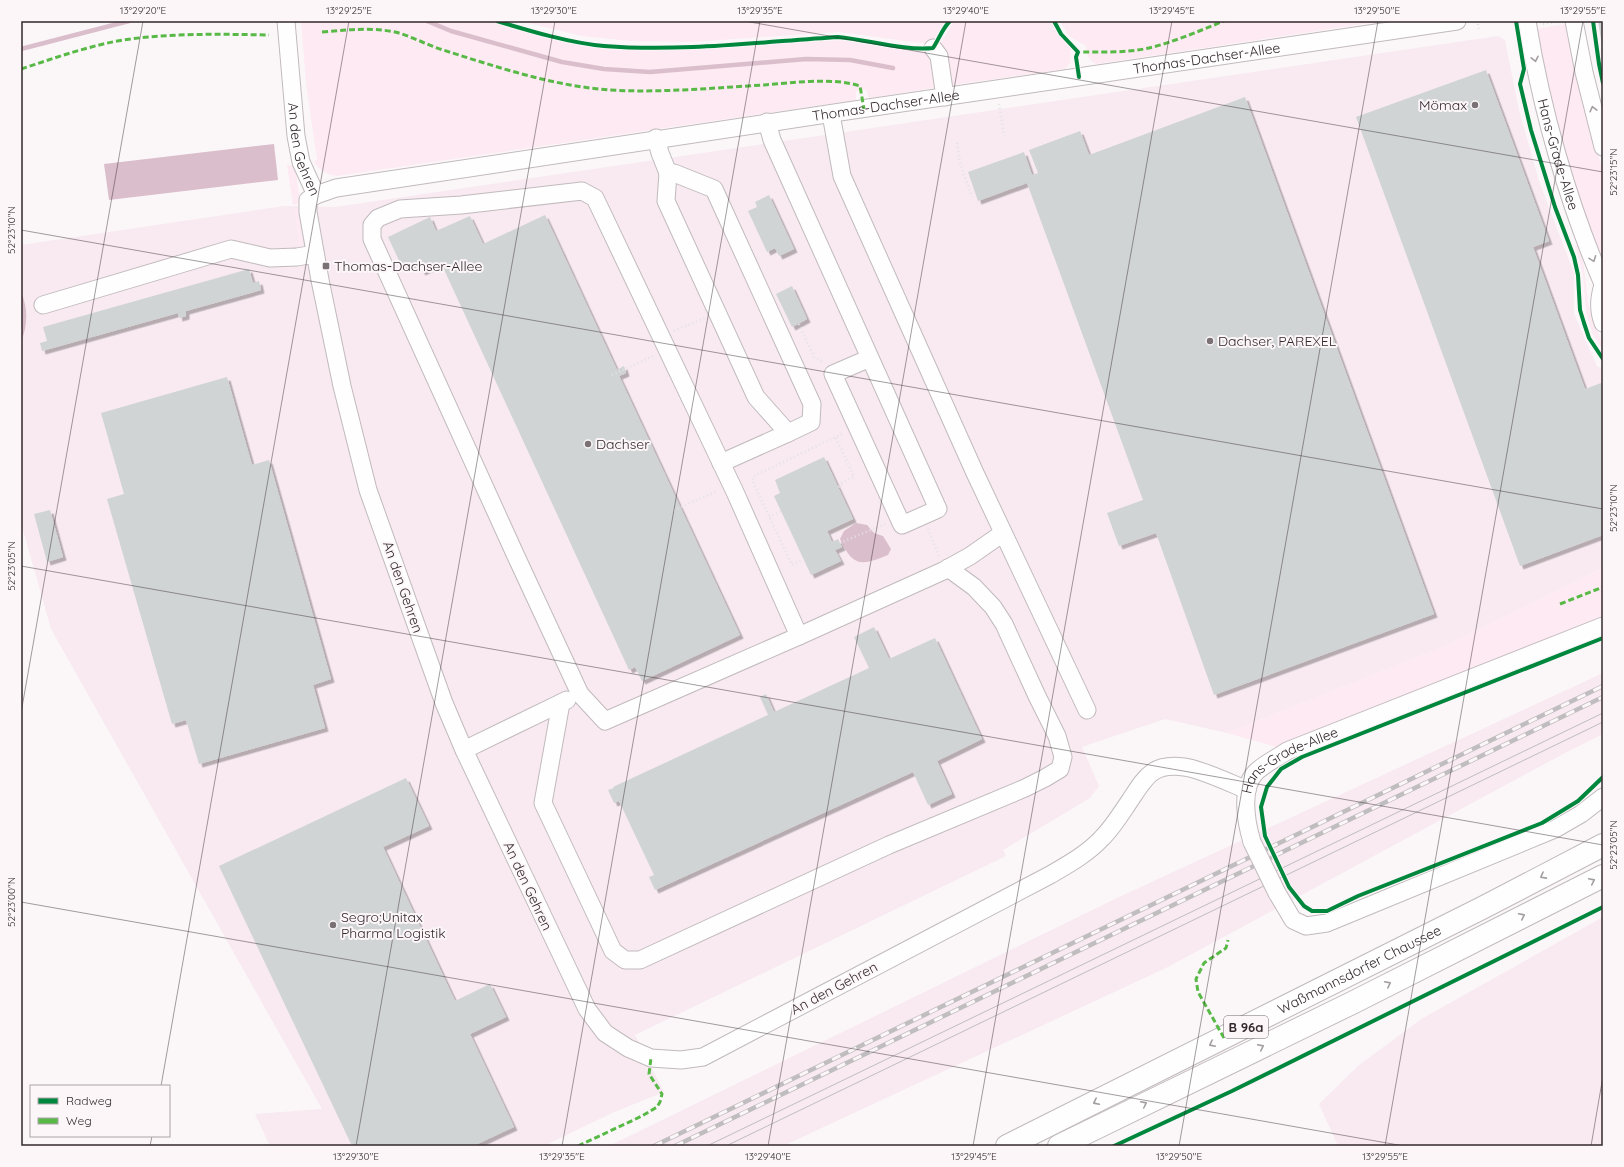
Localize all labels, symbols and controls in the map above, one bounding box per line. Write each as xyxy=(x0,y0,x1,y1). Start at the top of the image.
text: 13°29'20"E xyxy=(120,4,166,17)
text: 13°29'25"E xyxy=(326,4,372,17)
text: 13°29'30"E xyxy=(531,4,577,17)
text: 13°29'35"E xyxy=(737,4,783,17)
text: 13°29'40"E xyxy=(943,4,989,17)
text: 13°29'45"E xyxy=(1149,4,1195,17)
text: 13°29'50"E xyxy=(1354,4,1400,17)
text: 13°29'55"E xyxy=(1560,4,1606,17)
street label: Thomas-Dachser-Allee xyxy=(1132,38,1281,78)
one-way arrow xyxy=(1530,56,1538,62)
street label: Thomas-Dachser-Allee xyxy=(811,86,961,125)
place label: Mömax xyxy=(1419,96,1467,114)
street label: Hans-Grade-Allee xyxy=(1534,97,1583,213)
marker: Mömax xyxy=(1470,100,1480,110)
street label: An den Gehren xyxy=(284,102,324,199)
one-way arrow xyxy=(1590,106,1598,112)
text: 52°23'15"N xyxy=(1607,148,1620,196)
text: 52°23'10"N xyxy=(5,206,18,254)
one-way arrow xyxy=(1588,255,1596,262)
place label: Thomas-Dachser-Allee xyxy=(334,257,482,275)
marker: Thomas-Dachser-Allee xyxy=(321,261,331,271)
place label: Dachser, PAREXEL xyxy=(1218,332,1337,350)
marker: Dachser, PAREXEL xyxy=(1205,336,1215,346)
place label: Dachser xyxy=(596,435,650,453)
marker: Dachser xyxy=(583,439,593,449)
text: 52°23'10"N xyxy=(1607,484,1620,532)
street label: An den Gehren xyxy=(379,539,427,635)
text: 52°23'05"N xyxy=(5,541,18,591)
street label: Hans-Grade-Allee xyxy=(1237,723,1341,795)
text: 52°23'05"N xyxy=(1607,820,1620,870)
street label: An den Gehren xyxy=(500,839,556,933)
one-way arrow xyxy=(1540,872,1547,879)
text: 52°23'00"N xyxy=(5,877,18,927)
one-way arrow xyxy=(1588,878,1595,886)
place label: Segro;Unitax Pharma Logistik xyxy=(341,908,446,942)
one-way arrow xyxy=(1518,913,1525,921)
marker: Segro;Unitax Pharma Logistik xyxy=(328,920,338,930)
street label: Waßmannsdorfer Chaussee xyxy=(1274,921,1444,1018)
street label: An den Gehren xyxy=(787,958,881,1018)
one-way arrow xyxy=(1384,981,1392,989)
road number: B 96a xyxy=(1224,1016,1268,1038)
one-way arrow xyxy=(1209,1039,1216,1047)
one-way arrow xyxy=(1256,1044,1264,1052)
legend xyxy=(30,1085,170,1137)
text: Radweg xyxy=(66,1093,112,1108)
one-way arrow xyxy=(1092,1097,1100,1105)
one-way arrow xyxy=(1140,1101,1147,1109)
text: Weg xyxy=(66,1113,92,1128)
text: 13°29'30"E xyxy=(333,1150,379,1163)
text: 13°29'35"E xyxy=(539,1150,585,1163)
text: 13°29'40"E xyxy=(745,1150,791,1163)
text: 13°29'45"E xyxy=(951,1150,997,1163)
text: 13°29'50"E xyxy=(1156,1150,1202,1163)
text: 13°29'55"E xyxy=(1362,1150,1408,1163)

